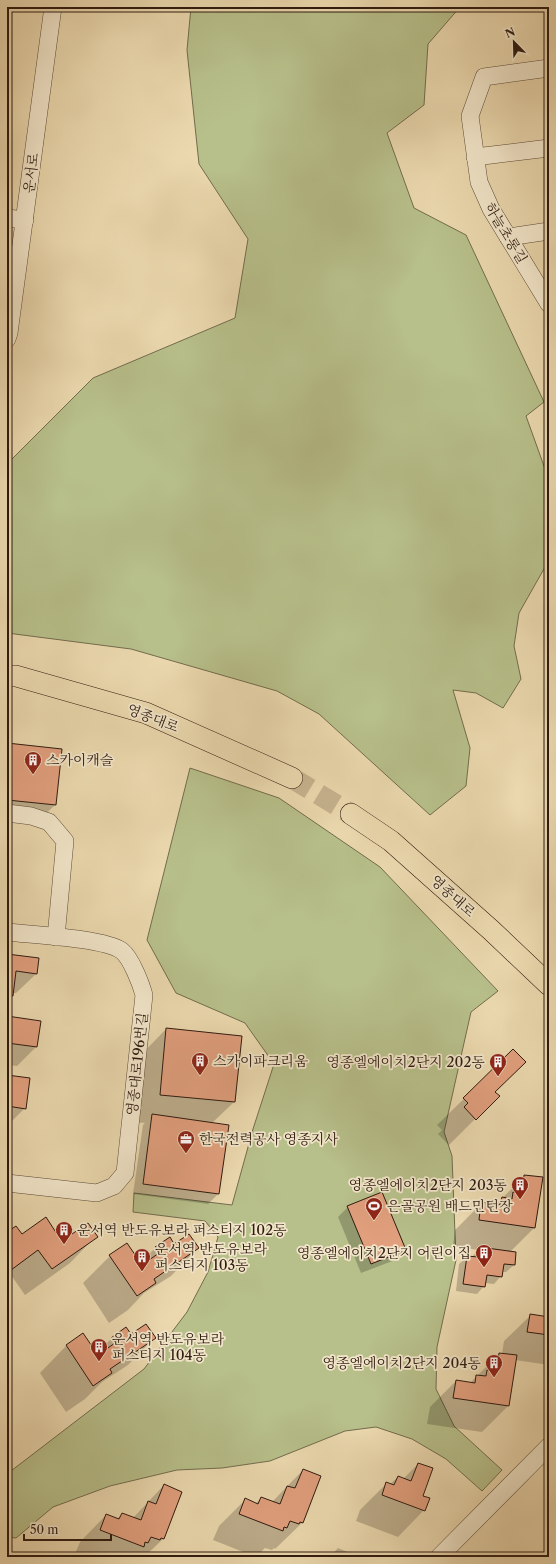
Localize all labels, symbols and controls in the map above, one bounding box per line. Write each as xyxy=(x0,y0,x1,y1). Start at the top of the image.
north arrow xyxy=(494,22,534,62)
text: N xyxy=(503,24,518,41)
street label: 운서로 xyxy=(20,151,42,194)
street label: 하늘초롱길 xyxy=(481,199,531,267)
street label: 영종대로 xyxy=(125,700,182,736)
building icon: 스카이캐슬 xyxy=(23,750,43,775)
place label: 스카이캐슬 xyxy=(46,751,114,769)
street label: 영종대로 xyxy=(427,871,479,921)
street label: 영종대로196번길 xyxy=(123,1012,151,1116)
building icon: 스카이파크리움 xyxy=(190,1051,210,1076)
place label: 스카이파크리움 xyxy=(213,1052,308,1070)
building icon: 영종엘에이치2단지 202동 xyxy=(488,1052,508,1077)
place label: 영종엘에이치2단지 202동 xyxy=(327,1053,485,1071)
office icon: 한국전력공사 영종지사 xyxy=(176,1129,196,1154)
place label: 한국전력공사 영종지사 xyxy=(199,1130,338,1148)
building icon: 영종엘에이치2단지 203동 xyxy=(510,1175,530,1200)
place label: 영종엘에이치2단지 203동 xyxy=(349,1176,507,1194)
sports icon: 은골공원 배드민턴장 xyxy=(364,1196,384,1221)
place label: 은골공원 배드민턴장 xyxy=(387,1197,513,1215)
building icon: 운서역 반도유보라 퍼스티지 102동 xyxy=(54,1220,74,1245)
place label: 운서역 반도유보라 퍼스티지 102동 xyxy=(77,1221,287,1239)
place label: 운서역 반도유보라 퍼스티지 103동 xyxy=(155,1240,267,1274)
building icon: 영종엘에이치2단지 어린이집 xyxy=(474,1243,494,1268)
place label: 영종엘에이치2단지 어린이집 xyxy=(297,1244,471,1262)
building icon: 운서역 반도유보라 퍼스티지 103동 xyxy=(132,1247,152,1272)
place label: 운서역 반도유보라 퍼스티지 104동 xyxy=(112,1330,224,1364)
building icon: 운서역 반도유보라 퍼스티지 104동 xyxy=(89,1337,109,1362)
building icon: 영종엘에이치2단지 204동 xyxy=(484,1353,504,1378)
place label: 영종엘에이치2단지 204동 xyxy=(322,1354,481,1372)
scale bar xyxy=(24,1516,111,1542)
text: 50 m xyxy=(30,1522,59,1537)

